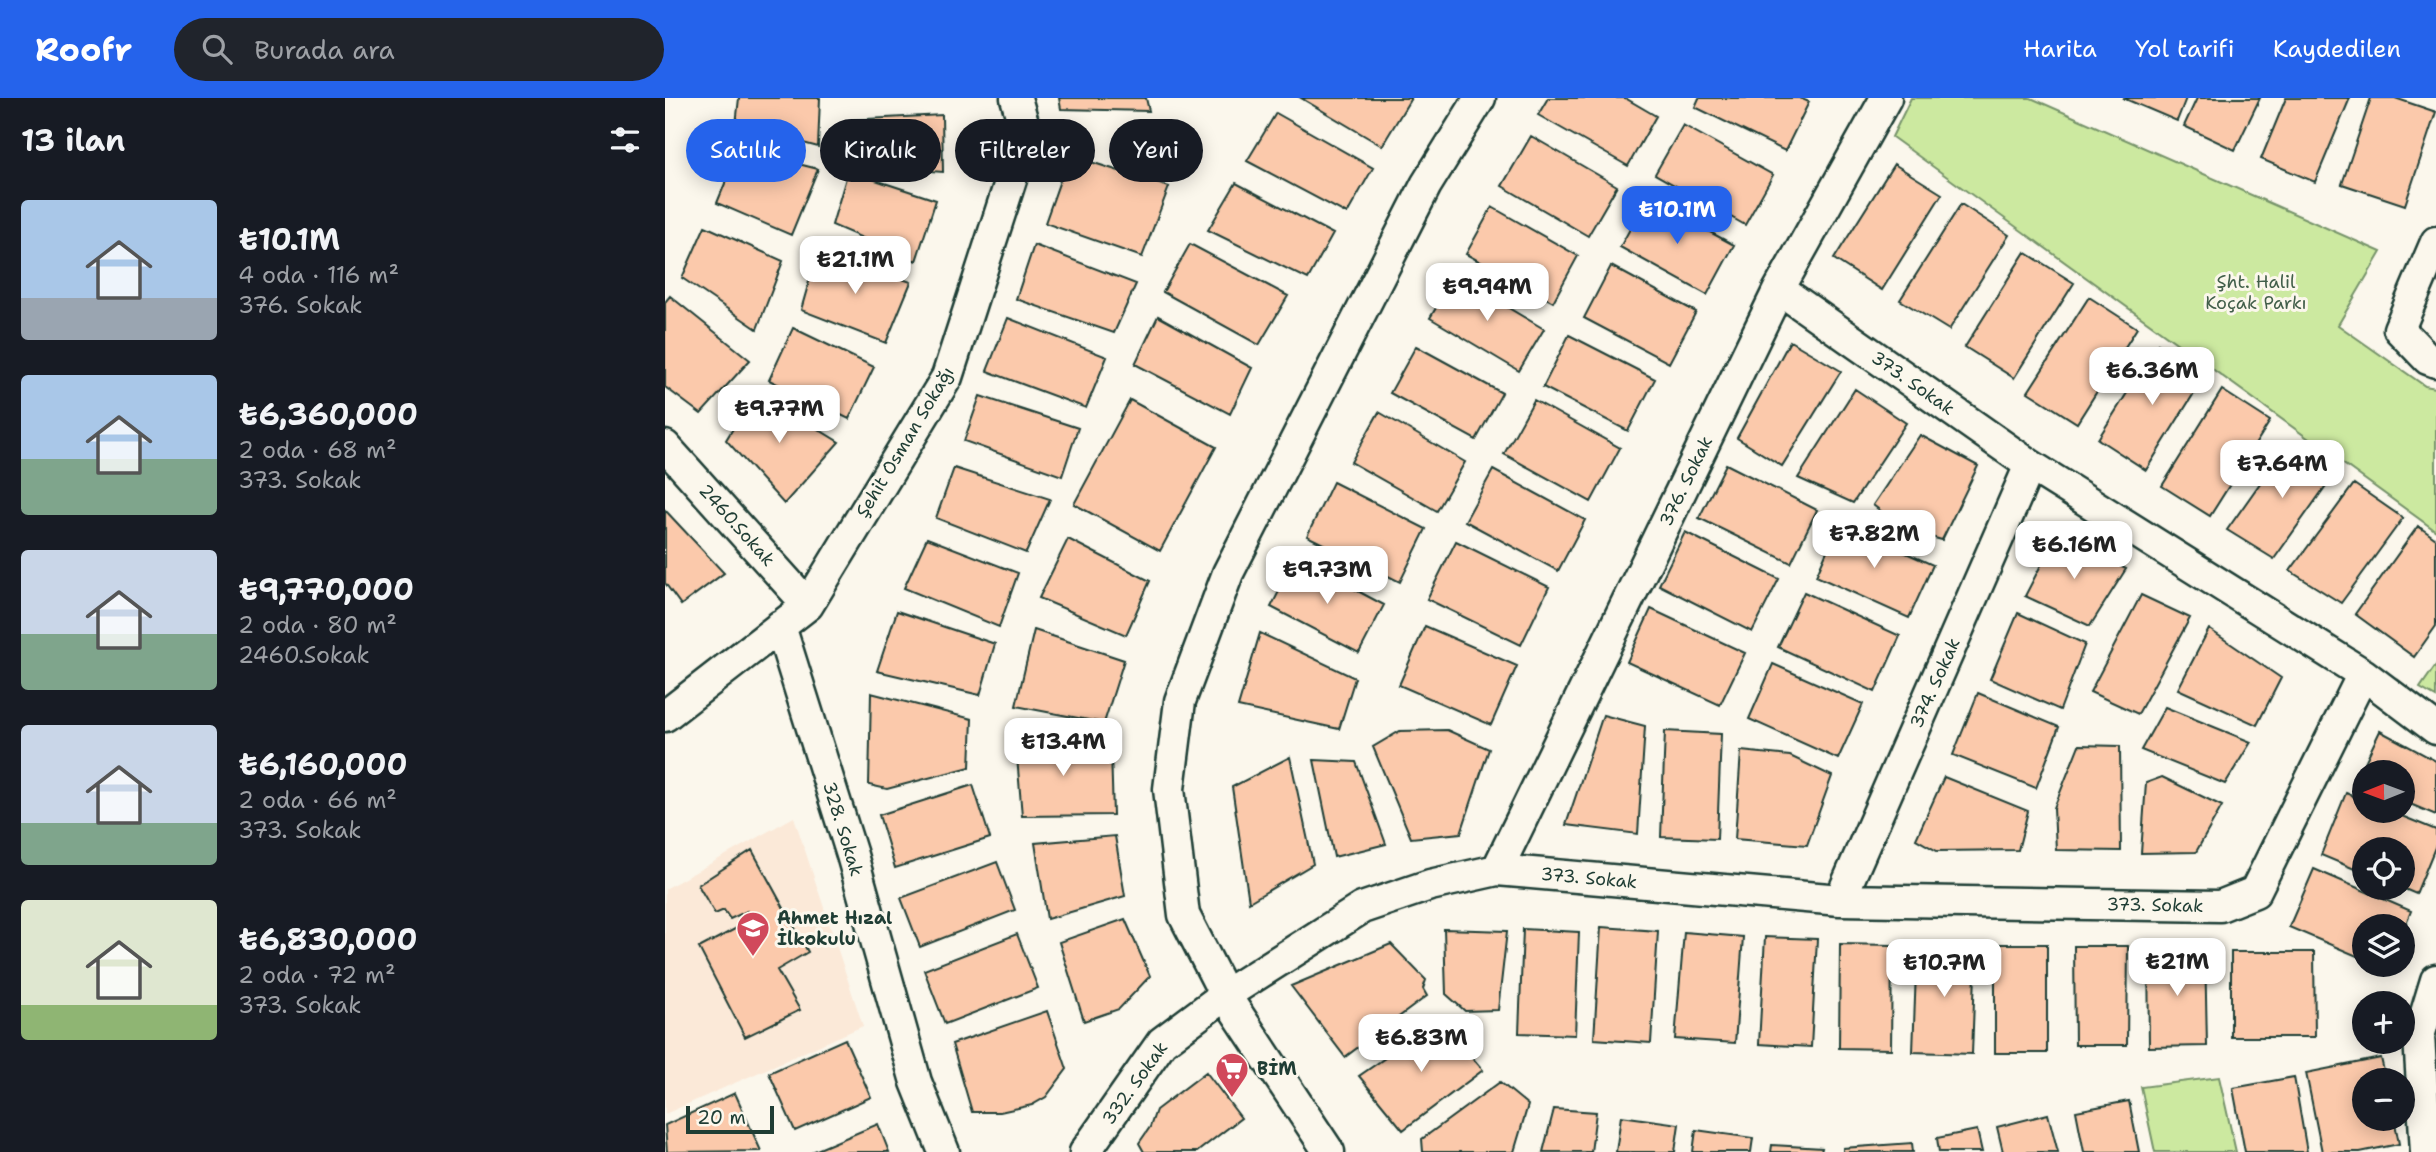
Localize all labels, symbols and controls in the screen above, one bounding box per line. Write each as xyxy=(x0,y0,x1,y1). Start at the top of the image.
search box xyxy=(174,18,664,81)
text: Roofr xyxy=(35,27,132,72)
icon: search xyxy=(198,30,236,68)
text: Burada ara xyxy=(254,32,395,67)
text: Harita xyxy=(2023,33,2097,65)
text: Yol tarifi xyxy=(2135,33,2235,65)
text: Kaydedilen xyxy=(2273,33,2401,65)
chip: Satılık xyxy=(686,119,806,182)
chip: Kiralık xyxy=(820,119,941,182)
chip: Filtreler xyxy=(955,119,1095,182)
chip: Yeni xyxy=(1109,119,1203,182)
text: 13 ilan xyxy=(21,120,125,161)
icon: filters xyxy=(606,121,644,159)
pin: ₺10.1M xyxy=(1620,186,1734,246)
text: ₺10.1M xyxy=(1638,194,1716,224)
text: ₺10.1M xyxy=(238,219,340,260)
icon: home xyxy=(77,228,161,312)
pin: ₺21.1M xyxy=(798,236,912,296)
text: ₺21.1M xyxy=(816,244,894,274)
text: 4 oda · 116 m² xyxy=(238,260,399,290)
pin: ₺9.94M xyxy=(1430,264,1544,323)
park label: Şht. Halil Koçak Parkı xyxy=(2205,270,2307,315)
text: ₺9.94M xyxy=(1442,271,1532,301)
text: 376. Sokak xyxy=(238,290,362,320)
street label: 373. Sokak xyxy=(1867,345,1959,421)
pin: ₺6.36M xyxy=(2095,348,2209,407)
text: ₺6.36M xyxy=(2105,355,2199,385)
street label: Şehit Osman Sokağı xyxy=(850,362,960,522)
pin: ₺9.77M xyxy=(722,386,836,445)
text: ₺9.77M xyxy=(734,393,824,423)
text: ₺6,360,000 xyxy=(238,394,418,435)
icon: home xyxy=(77,403,161,487)
street label: 376. Sokak xyxy=(1654,432,1718,530)
text: 2 oda · 68 m² xyxy=(238,435,396,465)
pin: ₺7.64M xyxy=(2225,440,2339,500)
text: ₺7.64M xyxy=(2236,448,2328,478)
text: 373. Sokak xyxy=(238,465,362,495)
street label: 2460.Sokak xyxy=(694,479,780,571)
pin: ₺7.82M xyxy=(1817,510,1931,570)
text: ₺7.82M xyxy=(1828,518,1920,548)
pin: ₺6.16M xyxy=(2017,522,2131,581)
text: ₺6.16M xyxy=(2031,529,2117,559)
pin: ₺9.73M xyxy=(1270,546,1384,606)
text: ₺9.73M xyxy=(1282,554,1372,584)
text: ₺9,770,000 xyxy=(238,569,414,610)
icon: home xyxy=(77,578,161,662)
text: 2 oda · 80 m² xyxy=(238,610,397,640)
street label: 374. Sokak xyxy=(1904,634,1966,732)
text: 2460.Sokak xyxy=(238,640,370,670)
pin: ₺13.4M xyxy=(1006,718,1120,778)
text: ₺13.4M xyxy=(1020,726,1106,756)
text: ₺6,160,000 xyxy=(238,744,407,785)
icon: home xyxy=(77,753,161,837)
north arrow xyxy=(2352,760,2415,822)
map controls xyxy=(2352,760,2415,1131)
street label: 328. Sokak xyxy=(817,779,869,879)
text: 2 oda · 66 m² xyxy=(238,785,397,815)
text: 373. Sokak xyxy=(238,815,362,845)
button: locate xyxy=(2352,837,2415,900)
street label: 373. Sokak xyxy=(1540,862,1638,894)
street label: 373. Sokak xyxy=(2106,892,2204,918)
place label: Ahmet Hızal İlkokulu xyxy=(777,906,892,951)
school or university icon: Ahmet Hızal İlkokulu xyxy=(734,909,772,958)
button: layers xyxy=(2352,914,2415,977)
text: ₺6,830,000 xyxy=(238,919,418,960)
icon: home xyxy=(77,928,161,1012)
pin: ₺21M xyxy=(2136,939,2218,998)
pin: ₺10.7M xyxy=(1887,940,2001,999)
text: ₺21M xyxy=(2145,946,2209,976)
text: ₺10.7M xyxy=(1902,947,1986,977)
text: 2 oda · 72 m² xyxy=(238,960,396,990)
text: 373. Sokak xyxy=(238,990,362,1020)
button: + xyxy=(2352,991,2415,1054)
pin: ₺6.83M xyxy=(1364,1014,1478,1074)
text: ₺6.83M xyxy=(1374,1022,1468,1052)
street label: 332. Sokak xyxy=(1097,1037,1173,1129)
supermarket icon: BİM xyxy=(1213,1050,1251,1099)
place label: BİM xyxy=(1257,1057,1297,1081)
button: − xyxy=(2352,1068,2415,1131)
scale bar xyxy=(686,1103,773,1135)
text: 20 m xyxy=(697,1105,746,1130)

